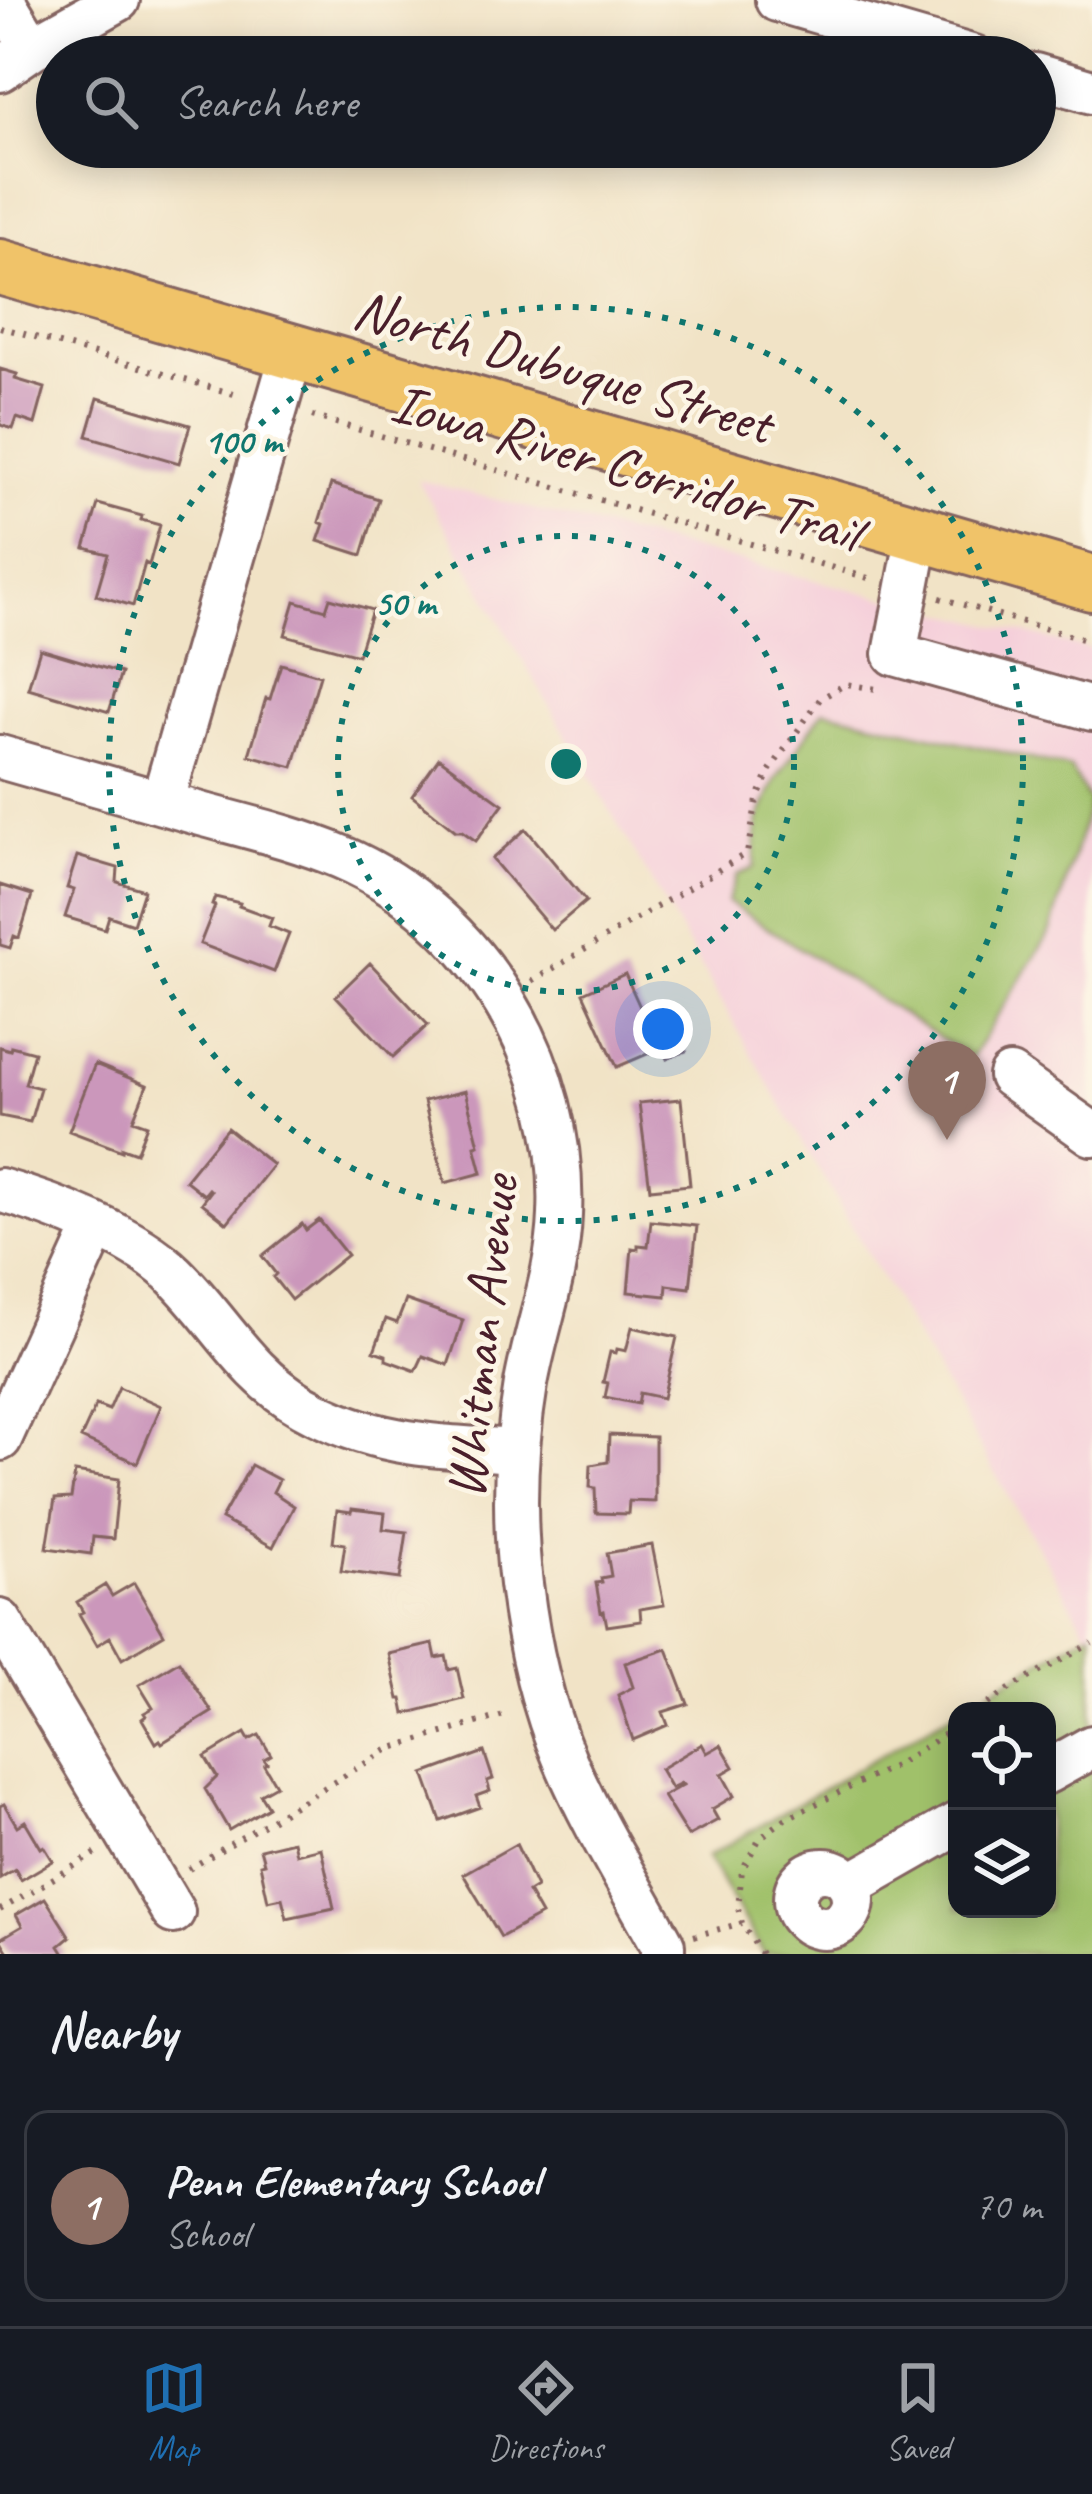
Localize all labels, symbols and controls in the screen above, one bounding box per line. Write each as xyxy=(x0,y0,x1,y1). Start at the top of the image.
search box xyxy=(36,36,1056,168)
icon: search xyxy=(78,69,144,135)
text: Search here xyxy=(174,74,357,131)
street label: North Dubuque Street xyxy=(346,272,785,461)
street label: Iowa River Corridor Trail xyxy=(383,366,878,571)
text: 100 m xyxy=(204,418,285,464)
text: 50 m xyxy=(374,580,439,626)
centre of rings xyxy=(545,743,587,785)
your location xyxy=(633,999,693,1059)
pin: 1 xyxy=(908,1041,986,1140)
street label: Whitman Avenue xyxy=(428,1169,534,1502)
map controls xyxy=(948,1702,1056,1918)
button: locate xyxy=(948,1702,1056,1810)
button: layers xyxy=(948,1810,1056,1918)
text: Nearby xyxy=(48,2000,176,2064)
text: Penn Elementary School xyxy=(165,2153,540,2210)
text: 1 xyxy=(81,2182,99,2231)
text: 70 m xyxy=(975,2182,1041,2231)
text: School xyxy=(165,2210,249,2259)
tab: Map xyxy=(141,2355,207,2469)
tab: Directions xyxy=(489,2355,603,2469)
tab: Saved xyxy=(885,2355,951,2469)

